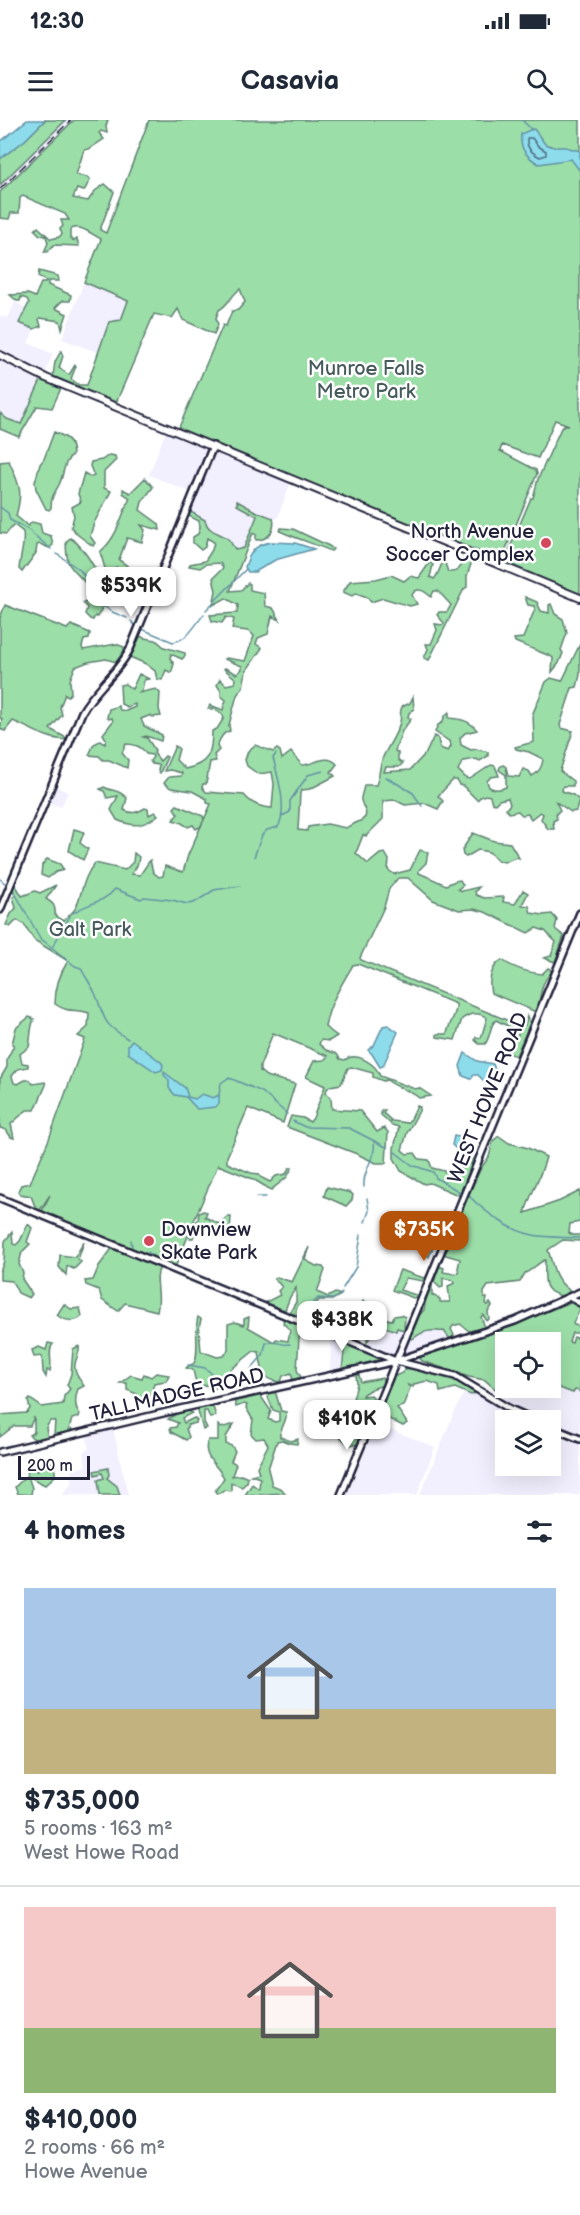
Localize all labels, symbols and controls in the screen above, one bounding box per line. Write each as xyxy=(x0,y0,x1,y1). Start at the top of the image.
text: 12:30 xyxy=(30,8,84,35)
icon: menu xyxy=(24,65,57,98)
text: Casavia xyxy=(241,65,339,97)
icon: search xyxy=(523,65,556,98)
park label: Munroe Falls Metro Park xyxy=(308,357,424,404)
place label: North Avenue Soccer Complex xyxy=(386,520,535,567)
marker: North Avenue Soccer Complex xyxy=(539,536,553,550)
pin: $539K xyxy=(89,567,173,618)
text: $539K xyxy=(100,574,162,598)
park label: Galt Park xyxy=(49,918,131,942)
street label: WEST HOWE ROAD xyxy=(443,1009,533,1187)
pin: $735K xyxy=(382,1211,466,1262)
place label: Downview Skate Park xyxy=(161,1218,257,1265)
text: $735K xyxy=(393,1218,455,1242)
marker: Downview Skate Park xyxy=(142,1234,156,1248)
pin: $438K xyxy=(300,1301,384,1352)
text: $438K xyxy=(311,1308,373,1332)
map controls xyxy=(495,1332,561,1476)
button: locate xyxy=(495,1332,561,1398)
street label: TALLMADGE ROAD xyxy=(87,1363,267,1427)
pin: $410K xyxy=(305,1400,389,1451)
text: $410K xyxy=(317,1407,377,1431)
button: layers xyxy=(495,1410,561,1476)
scale bar xyxy=(18,1453,90,1480)
text: 200 m xyxy=(27,1457,73,1476)
icon: filters xyxy=(523,1515,556,1548)
text: 4 homes xyxy=(24,1516,125,1547)
icon: home xyxy=(236,1627,344,1735)
text: $735,000 xyxy=(24,1786,140,1817)
text: 5 rooms · 163 m² xyxy=(24,1817,173,1841)
text: West Howe Road xyxy=(24,1841,179,1865)
icon: home xyxy=(236,1946,344,2054)
text: $410,000 xyxy=(24,2105,137,2136)
text: 2 rooms · 66 m² xyxy=(24,2136,165,2160)
text: Howe Avenue xyxy=(24,2160,148,2184)

